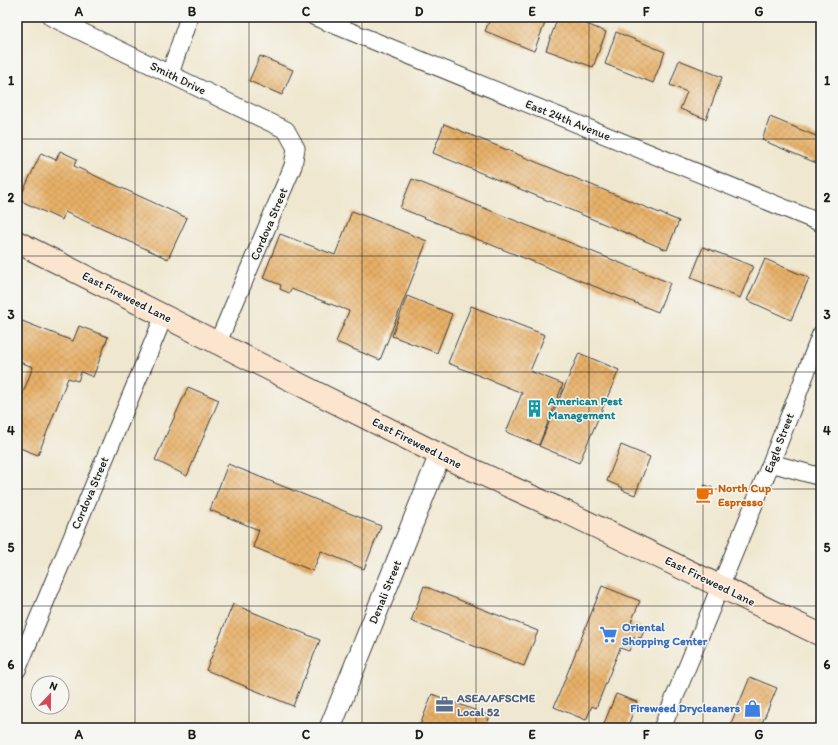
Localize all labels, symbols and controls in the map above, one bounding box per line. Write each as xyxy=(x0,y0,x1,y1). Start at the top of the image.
text: A xyxy=(74,4,84,19)
text: B xyxy=(188,4,197,19)
text: C xyxy=(302,4,311,19)
text: D xyxy=(415,4,424,19)
text: E xyxy=(528,4,536,19)
text: F xyxy=(643,4,650,19)
text: G xyxy=(755,4,764,19)
street label: Smith Drive xyxy=(148,58,208,98)
text: 1 xyxy=(8,73,14,88)
text: 1 xyxy=(824,73,830,88)
street label: East 24th Avenue xyxy=(523,97,613,144)
street label: Cordova Street xyxy=(247,185,291,262)
text: 2 xyxy=(8,190,15,205)
text: 2 xyxy=(824,190,831,205)
street label: East Fireweed Lane xyxy=(80,268,174,326)
text: 3 xyxy=(7,307,15,322)
text: 3 xyxy=(823,307,831,322)
place label: American Pest Management xyxy=(547,394,623,423)
building icon: American Pest Management xyxy=(525,398,545,418)
street label: Eagle Street xyxy=(761,411,797,475)
street label: East Fireweed Lane xyxy=(370,414,464,472)
text: 4 xyxy=(7,423,15,438)
text: 4 xyxy=(823,423,831,438)
street label: Cordova Street xyxy=(68,454,112,531)
place label: North Cup Espresso xyxy=(718,481,772,510)
cafe icon: North Cup Espresso xyxy=(695,485,715,505)
text: 5 xyxy=(8,540,15,555)
text: 5 xyxy=(824,540,831,555)
street label: East Fireweed Lane xyxy=(663,553,758,609)
street label: Denali Street xyxy=(366,558,404,626)
place label: Oriental Shopping Center xyxy=(622,620,708,649)
supermarket icon: Oriental Shopping Center xyxy=(599,624,619,644)
text: 6 xyxy=(8,657,15,672)
text: 6 xyxy=(824,657,831,672)
north arrow xyxy=(30,675,70,715)
text: N xyxy=(48,679,59,694)
place label: ASEA/AFSCME Local 52 xyxy=(456,691,536,719)
office icon: ASEA/AFSCME Local 52 xyxy=(434,695,454,715)
shop icon: Fireweed Drycleaners xyxy=(743,698,763,718)
place label: Fireweed Drycleaners xyxy=(630,701,741,716)
text: A xyxy=(74,727,84,742)
text: B xyxy=(188,727,197,742)
text: C xyxy=(302,727,311,742)
text: D xyxy=(415,727,424,742)
text: E xyxy=(528,727,536,742)
text: F xyxy=(643,727,650,742)
text: G xyxy=(755,727,764,742)

